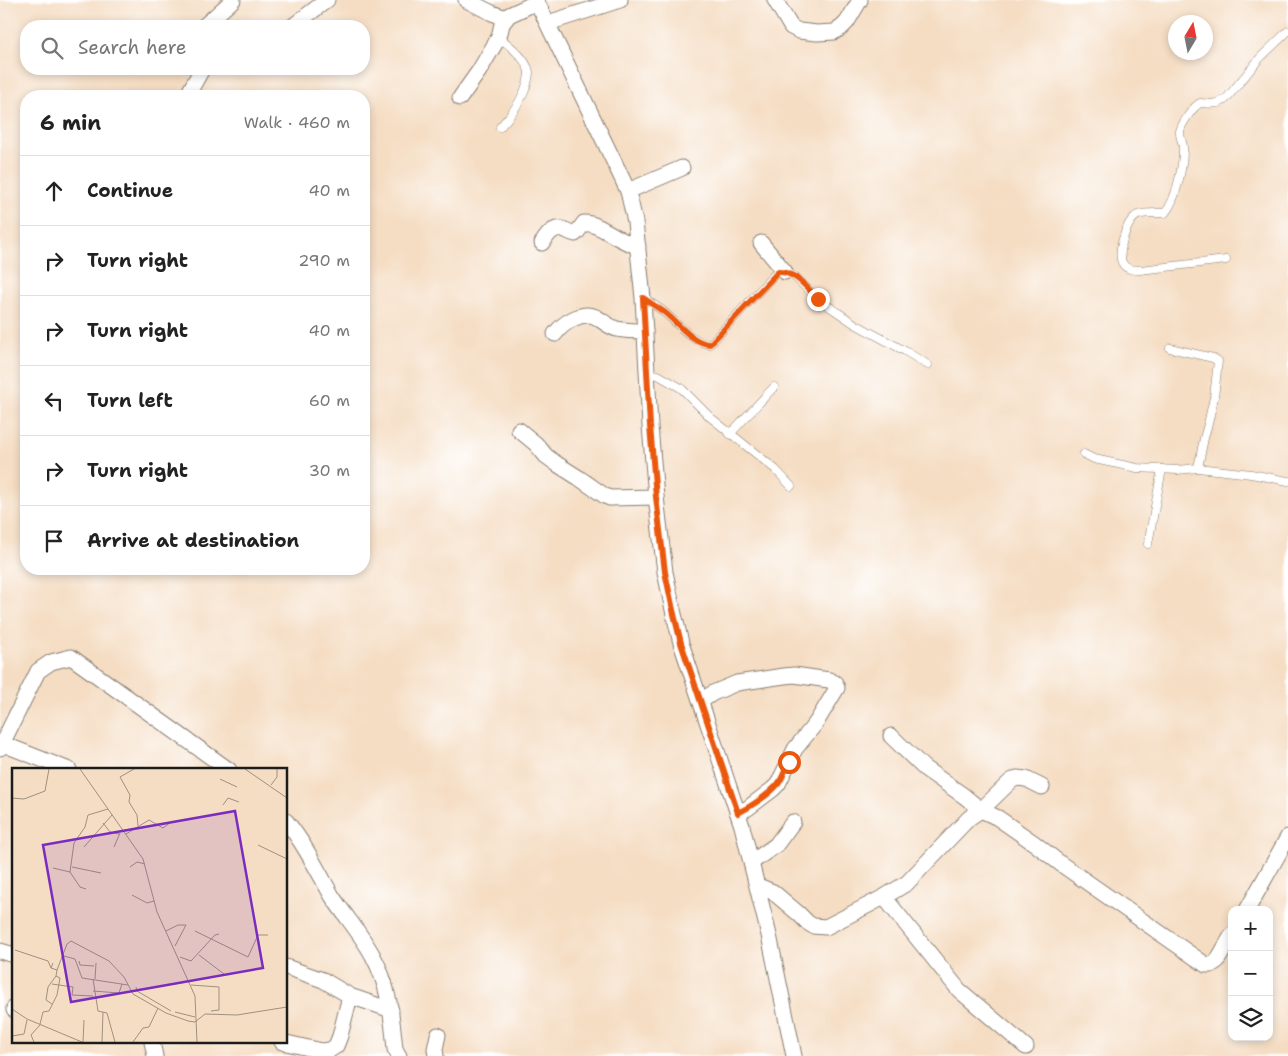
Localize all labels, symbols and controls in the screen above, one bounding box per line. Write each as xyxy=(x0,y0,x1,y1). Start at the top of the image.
north arrow xyxy=(1168,15,1213,60)
search box xyxy=(20,20,370,75)
icon: search xyxy=(38,34,66,62)
text: Search here xyxy=(78,35,187,60)
text: 6 min xyxy=(40,109,101,137)
text: Walk · 460 m xyxy=(244,112,350,133)
icon: ahead xyxy=(40,177,68,205)
text: Continue xyxy=(87,178,173,203)
text: 40 m xyxy=(308,180,350,201)
icon: right xyxy=(40,247,68,275)
text: Turn right xyxy=(87,248,188,273)
text: 290 m xyxy=(298,250,350,271)
route end xyxy=(807,288,830,311)
icon: right xyxy=(40,317,68,345)
text: Turn right xyxy=(87,318,188,343)
text: 40 m xyxy=(308,320,350,341)
icon: left xyxy=(40,387,68,415)
text: Turn left xyxy=(87,388,173,413)
text: 60 m xyxy=(309,390,350,411)
icon: right xyxy=(40,457,68,485)
text: Turn right xyxy=(87,458,188,483)
text: 30 m xyxy=(309,460,350,481)
icon: arrive xyxy=(40,527,68,555)
text: Arrive at destination xyxy=(87,528,299,553)
route start xyxy=(778,751,801,774)
inset map xyxy=(12,768,288,1044)
map controls xyxy=(1228,906,1273,1041)
button: + xyxy=(1228,906,1273,951)
button: − xyxy=(1228,951,1273,996)
button: layers xyxy=(1228,996,1273,1041)

